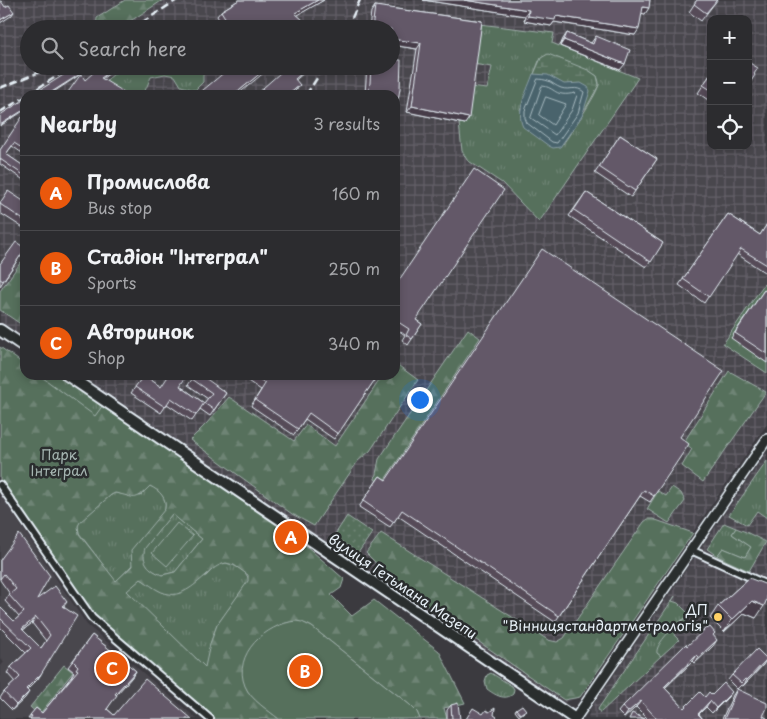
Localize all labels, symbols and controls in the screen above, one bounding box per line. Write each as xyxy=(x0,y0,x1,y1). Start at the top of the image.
map controls xyxy=(707,15,752,150)
button: + xyxy=(707,15,752,60)
search box xyxy=(20,20,400,75)
icon: search xyxy=(38,34,66,62)
text: Search here xyxy=(78,34,187,62)
button: − xyxy=(707,60,752,105)
button: locate xyxy=(707,105,752,150)
text: Nearby xyxy=(40,107,117,139)
text: 3 results xyxy=(313,111,380,135)
text: Промислова xyxy=(87,167,210,195)
text: A xyxy=(50,181,62,205)
text: 160 m xyxy=(332,181,380,205)
text: Bus stop xyxy=(87,195,152,219)
text: Стадіон "Інтеграл" xyxy=(87,242,268,270)
text: B xyxy=(51,256,61,280)
text: 250 m xyxy=(329,256,380,280)
text: Sports xyxy=(87,270,136,294)
text: Авторинок xyxy=(87,317,194,345)
text: C xyxy=(50,331,62,355)
text: 340 m xyxy=(328,331,380,355)
text: Shop xyxy=(87,345,125,369)
your location xyxy=(407,387,433,413)
park label: Парк Інтеграл xyxy=(31,444,87,481)
pin: A xyxy=(275,518,307,556)
street label: вулиця Гетьмана Мазепи xyxy=(325,528,481,644)
place label: ДП "Вінницястандартметрологія" xyxy=(503,599,708,636)
marker: ДП "Вінницястандартметрологія" xyxy=(712,611,724,623)
pin: C xyxy=(96,649,128,687)
pin: B xyxy=(289,652,321,690)

